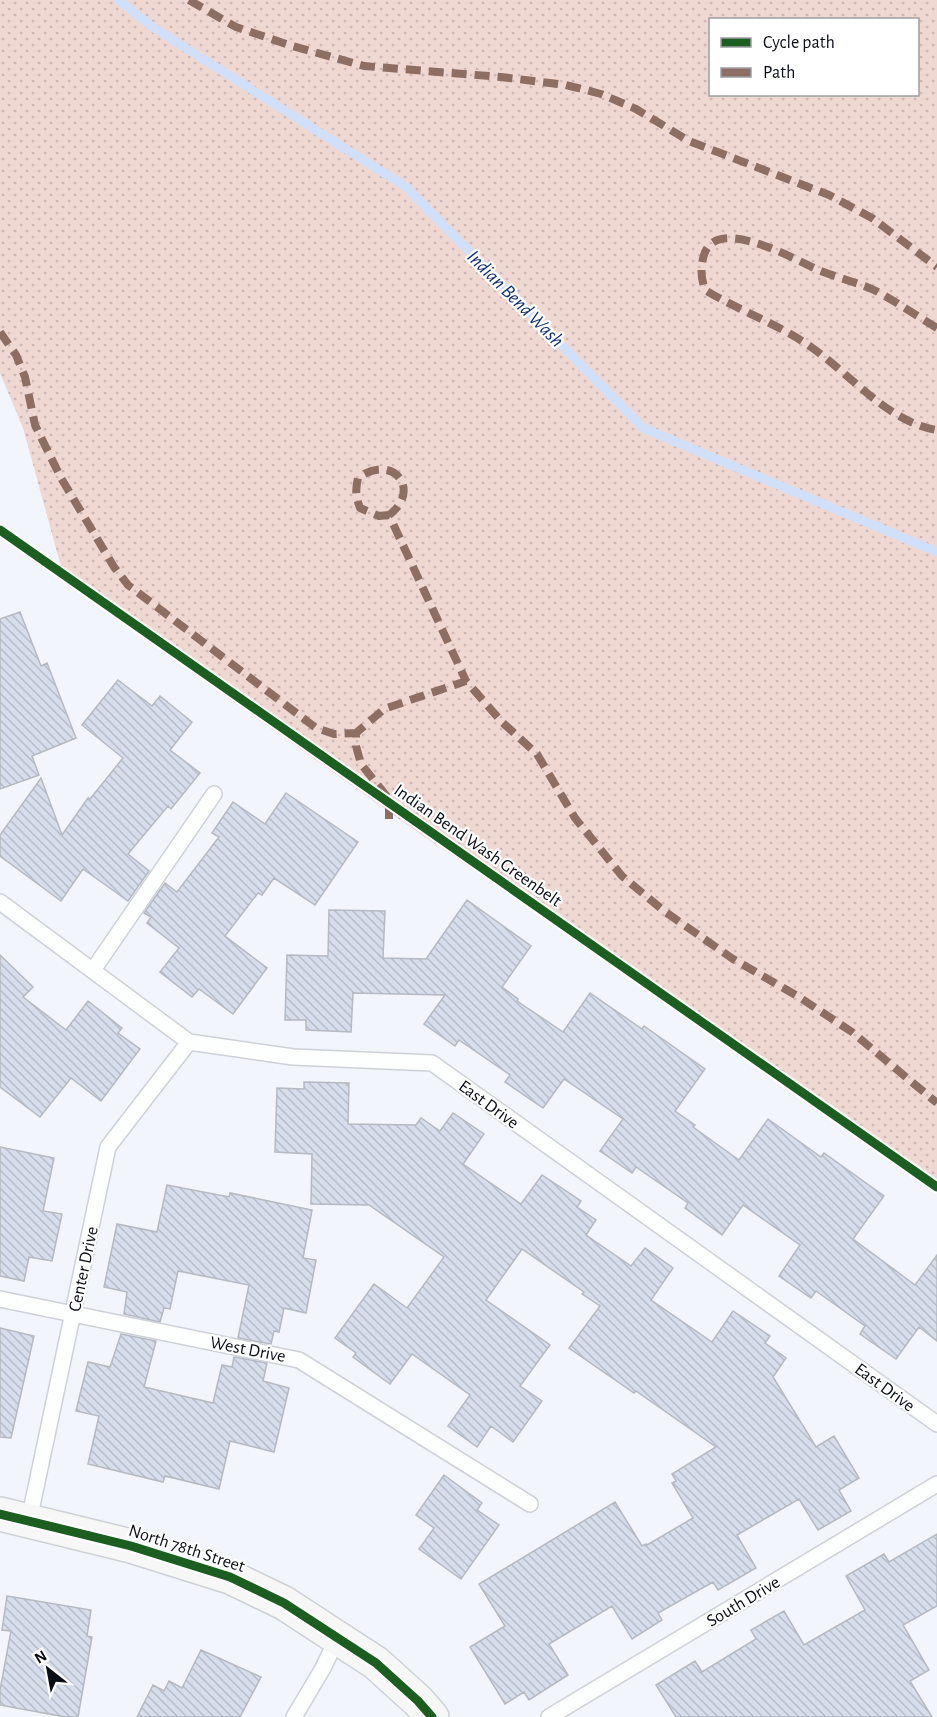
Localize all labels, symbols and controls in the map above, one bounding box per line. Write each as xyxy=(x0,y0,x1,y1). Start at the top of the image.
legend xyxy=(709,18,919,96)
text: Cycle path xyxy=(763,34,835,52)
text: Path xyxy=(763,64,795,82)
water label: Indian Bend Wash xyxy=(463,246,568,351)
street label: Indian Bend Wash Greenbelt xyxy=(390,781,565,911)
street label: East Drive xyxy=(455,1077,522,1133)
street label: Center Drive xyxy=(66,1225,102,1313)
street label: West Drive xyxy=(209,1334,287,1366)
street label: East Drive xyxy=(851,1360,918,1416)
street label: North 78th Street xyxy=(126,1522,247,1576)
street label: South Drive xyxy=(704,1573,783,1631)
north arrow xyxy=(18,1639,78,1699)
text: N xyxy=(32,1647,50,1667)

